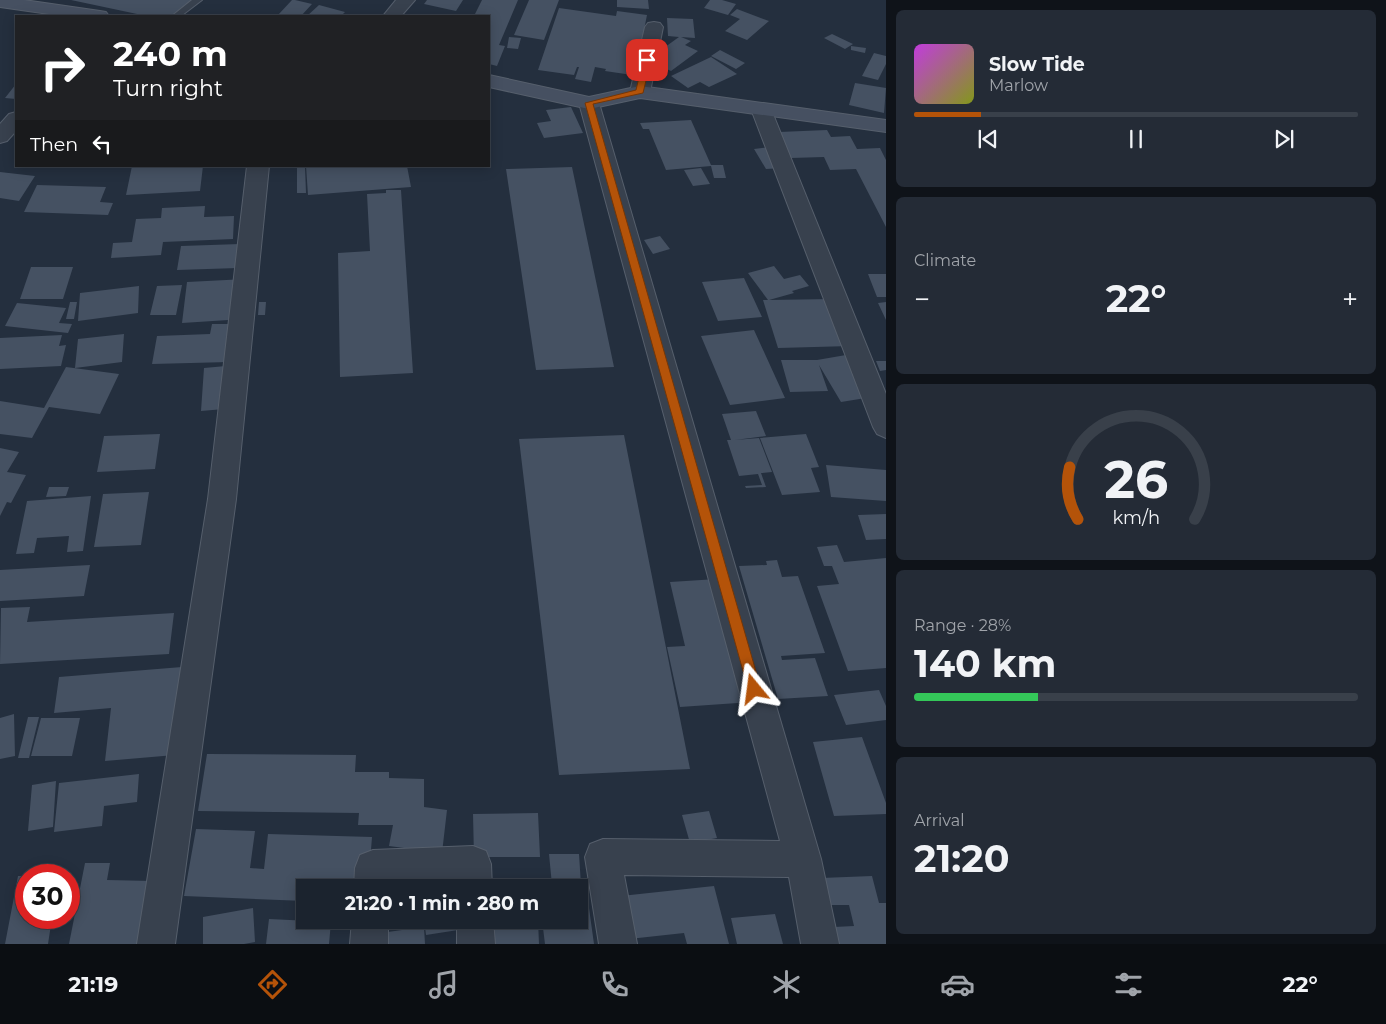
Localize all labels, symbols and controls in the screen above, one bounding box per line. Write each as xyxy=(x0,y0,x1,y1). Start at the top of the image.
text: 240 m xyxy=(113,32,228,75)
icon: right xyxy=(30,35,95,100)
pin xyxy=(626,39,668,81)
icon: arrive xyxy=(633,46,661,74)
text: Slow Tide xyxy=(989,53,1085,76)
text: Turn right xyxy=(113,75,223,102)
text: Marlow xyxy=(989,76,1048,95)
icon: previous xyxy=(974,125,1002,153)
icon: pause xyxy=(1122,125,1150,153)
icon: next xyxy=(1270,125,1298,153)
icon: left xyxy=(88,130,116,158)
text: Then xyxy=(30,133,78,156)
text: Climate xyxy=(914,251,976,270)
text: 22° xyxy=(1106,275,1166,322)
text: − xyxy=(914,282,930,316)
text: + xyxy=(1342,282,1358,316)
text: 26 xyxy=(1104,448,1168,511)
text: km/h xyxy=(1112,507,1160,528)
text: Range · 28% xyxy=(914,616,1011,635)
text: 140 km xyxy=(914,640,1056,687)
position arrow xyxy=(727,662,779,714)
text: Arrival xyxy=(914,811,964,830)
text: 21:20 xyxy=(914,835,1010,882)
speed limit sign: 30 xyxy=(15,864,80,929)
text: 21:20 · 1 min · 280 m xyxy=(345,892,539,915)
icon: directions xyxy=(255,967,290,1002)
icon: music xyxy=(426,967,461,1002)
icon: phone xyxy=(597,967,632,1002)
icon: climate xyxy=(769,967,804,1002)
icon: car xyxy=(940,967,975,1002)
icon: filters xyxy=(1111,967,1146,1002)
text: 21:19 xyxy=(68,971,118,998)
text: 22° xyxy=(1283,971,1318,998)

